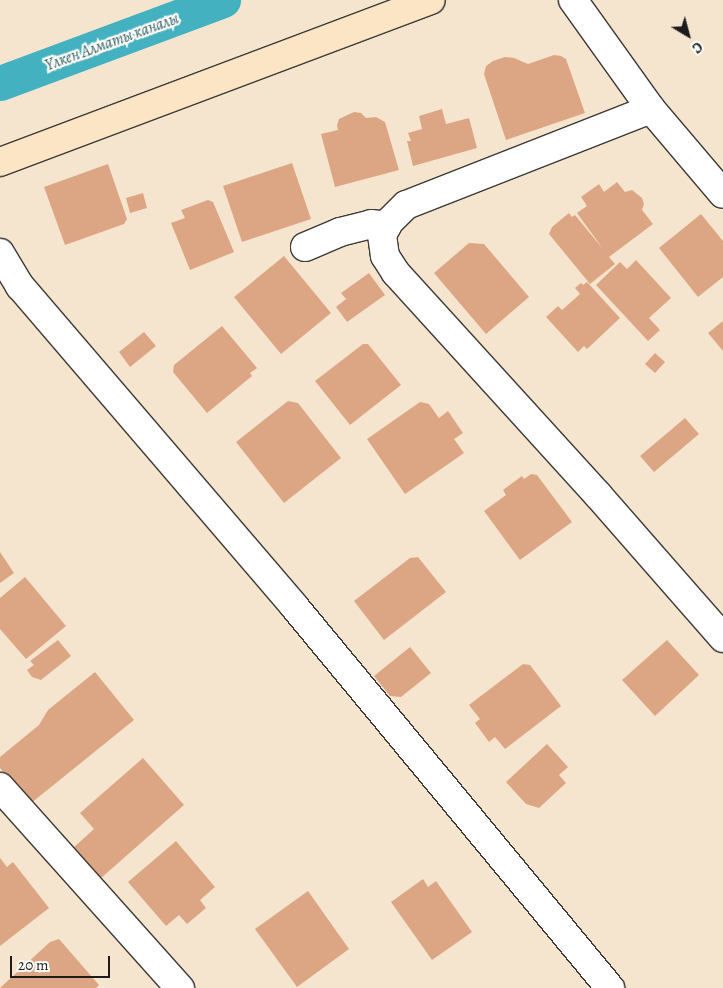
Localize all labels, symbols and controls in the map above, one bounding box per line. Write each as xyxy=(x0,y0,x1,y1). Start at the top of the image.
water label: Үлкен Алматы каналы xyxy=(43,9,181,75)
north arrow xyxy=(663,10,713,60)
text: С xyxy=(688,37,706,58)
scale bar xyxy=(12,946,112,978)
text: 20 m xyxy=(18,955,49,975)

